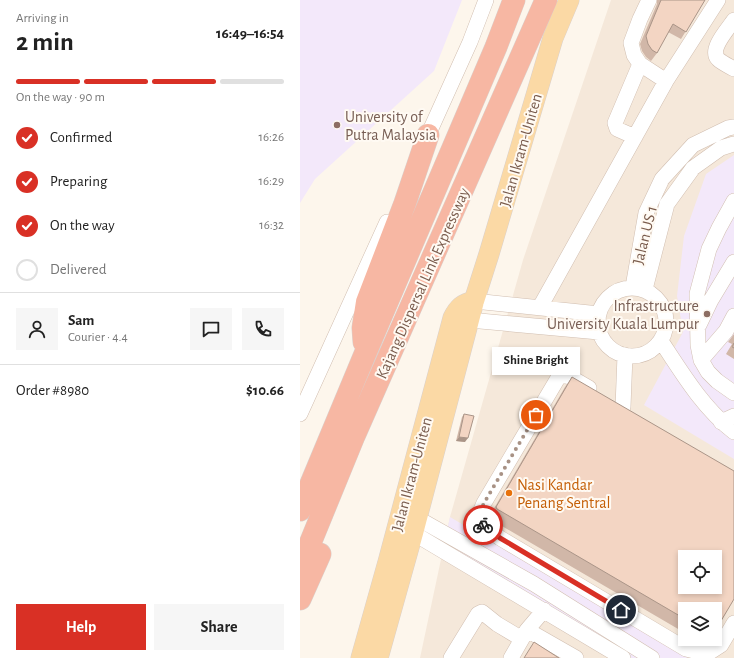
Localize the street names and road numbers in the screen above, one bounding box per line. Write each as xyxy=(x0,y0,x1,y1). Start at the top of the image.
street label: Jalan Ikram-Uniten xyxy=(497,92,545,209)
street label: Kajang Dispersal Link Expressway xyxy=(373,185,473,382)
street label: Jalan US 1 xyxy=(630,204,660,266)
street label: Jalan Ikram-Uniten xyxy=(389,415,435,533)

